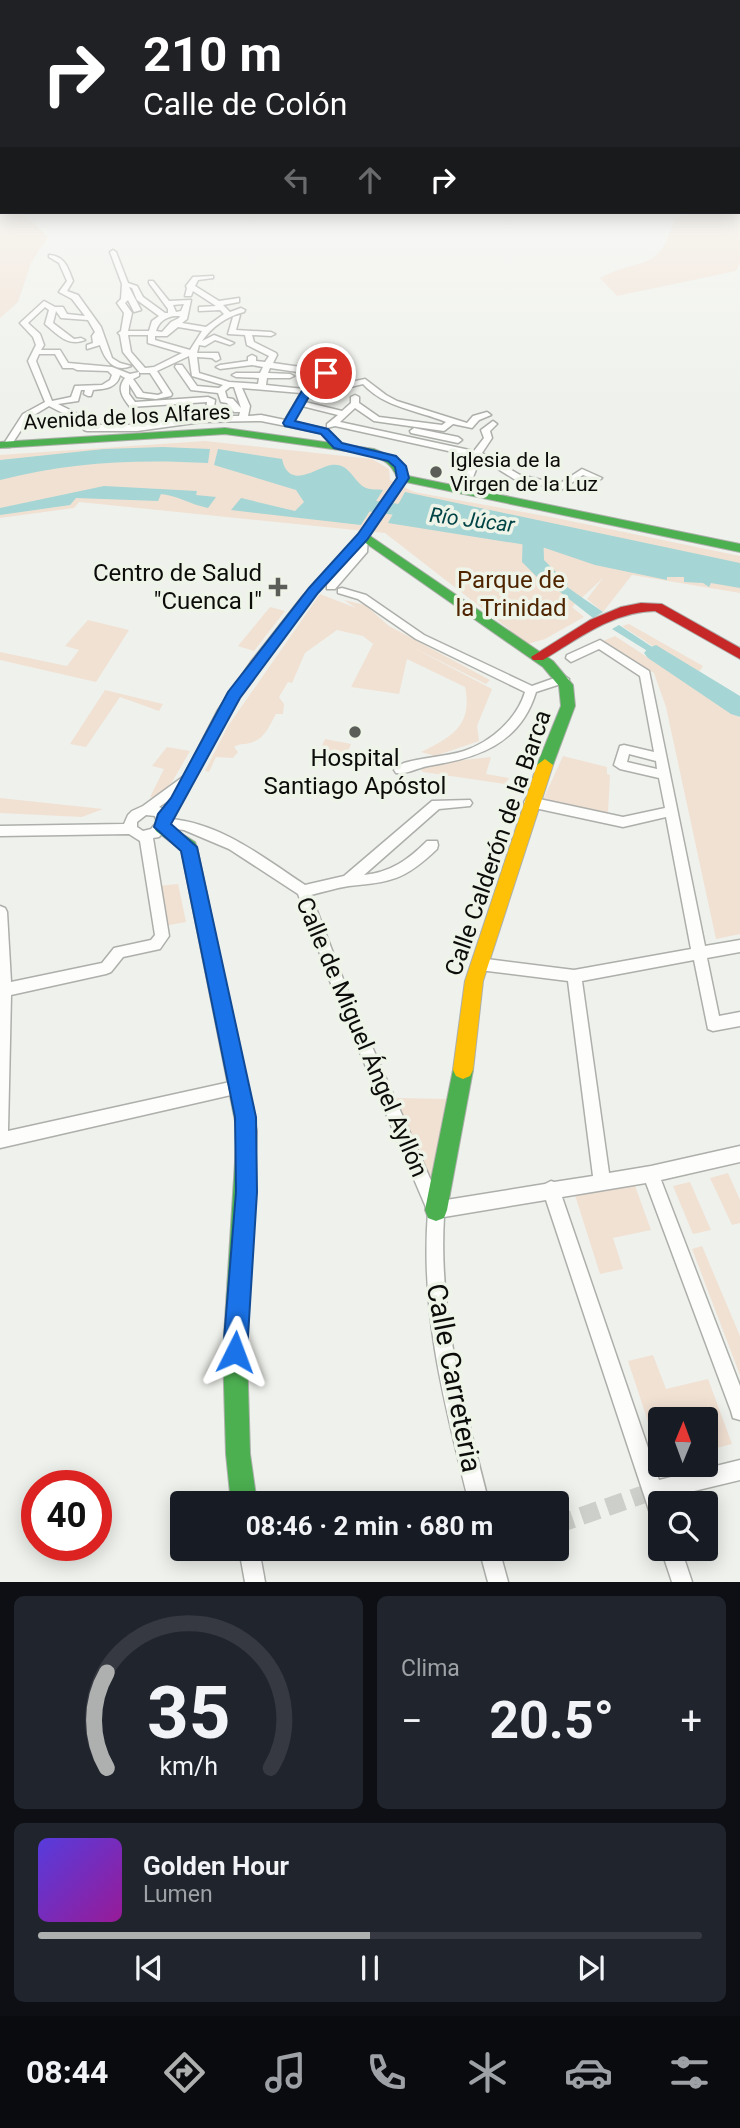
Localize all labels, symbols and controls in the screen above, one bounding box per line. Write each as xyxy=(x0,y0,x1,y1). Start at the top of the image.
text: 210 m xyxy=(143,26,282,83)
icon: right xyxy=(28,28,119,119)
text: Calle de Colón xyxy=(143,85,347,123)
icon: left xyxy=(278,161,316,199)
icon: ahead xyxy=(351,161,389,199)
icon: right xyxy=(424,161,462,199)
pin xyxy=(296,343,356,403)
icon: arrive xyxy=(307,354,345,392)
street label: Avenida de los Alfares xyxy=(23,400,231,434)
place label: Iglesia de la Virgen de la Luz xyxy=(450,448,598,496)
marker: Iglesia de la Virgen de la Luz xyxy=(428,464,444,480)
water label: Río Júcar xyxy=(428,503,517,537)
place label: Centro de Salud "Cuenca I" xyxy=(93,559,262,615)
park label: Parque de la Trinidad xyxy=(456,566,567,622)
marker: Centro de Salud "Cuenca I" xyxy=(268,577,288,597)
street label: Calle Calderón de la Barca xyxy=(439,706,557,980)
marker: Hospital Santiago Apóstol xyxy=(347,724,363,740)
place label: Hospital Santiago Apóstol xyxy=(264,744,446,800)
street label: Calle de Miguel Ángel Ayllón xyxy=(290,893,434,1181)
street label: Calle Carreteria xyxy=(420,1281,488,1475)
position arrow xyxy=(198,1315,272,1389)
north arrow xyxy=(648,1407,718,1477)
map controls xyxy=(648,1407,718,1561)
speed limit sign: 40 xyxy=(21,1470,112,1561)
button: search xyxy=(648,1491,718,1561)
text: 08:46 · 2 min · 680 m xyxy=(246,1511,493,1541)
text: Clima xyxy=(401,1655,460,1682)
text: 35 xyxy=(147,1671,230,1757)
text: 20.5° xyxy=(489,1690,614,1751)
text: − xyxy=(401,1699,423,1743)
text: + xyxy=(680,1699,702,1743)
text: km/h xyxy=(159,1752,218,1781)
text: Golden Hour xyxy=(143,1851,289,1881)
text: Lumen xyxy=(143,1881,213,1908)
icon: previous xyxy=(130,1949,168,1987)
icon: pause xyxy=(351,1949,389,1987)
icon: next xyxy=(572,1949,610,1987)
icon: directions xyxy=(160,2048,209,2097)
icon: music xyxy=(261,2048,310,2097)
icon: phone xyxy=(362,2048,411,2097)
icon: climate xyxy=(463,2048,512,2097)
icon: car xyxy=(564,2048,613,2097)
icon: filters xyxy=(665,2048,714,2097)
text: 08:44 xyxy=(26,2053,108,2091)

